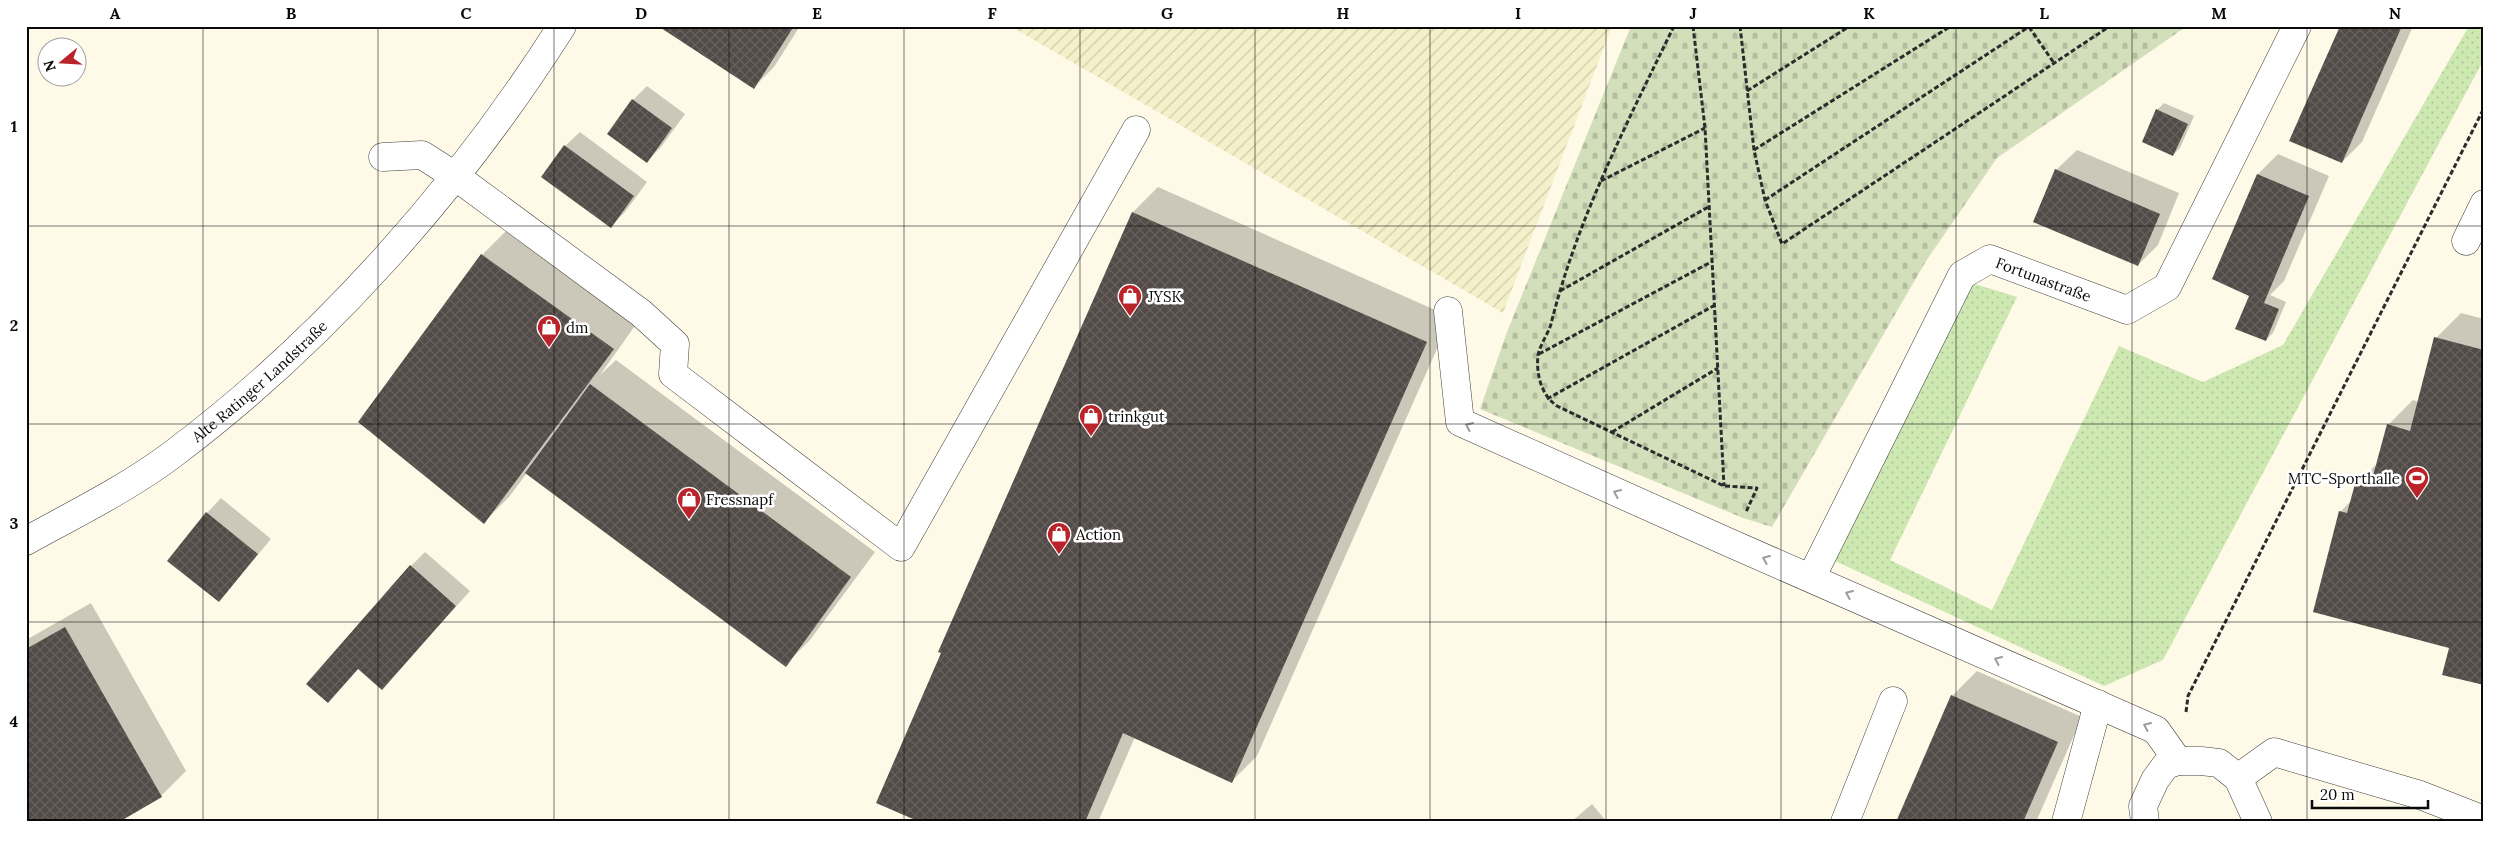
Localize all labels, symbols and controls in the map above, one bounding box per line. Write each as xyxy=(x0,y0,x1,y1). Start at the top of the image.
text: A xyxy=(110,3,121,23)
text: B xyxy=(286,3,297,23)
text: C xyxy=(460,3,472,23)
text: D xyxy=(635,3,647,23)
text: E xyxy=(812,3,822,23)
text: F xyxy=(987,3,997,23)
text: G xyxy=(1161,3,1173,23)
text: H xyxy=(1337,3,1350,23)
text: I xyxy=(1515,3,1521,23)
text: J xyxy=(1689,3,1697,23)
text: K xyxy=(1863,3,1875,23)
text: L xyxy=(2039,3,2049,23)
text: M xyxy=(2211,3,2227,23)
text: N xyxy=(2389,3,2401,23)
north arrow xyxy=(38,38,88,88)
text: N xyxy=(39,58,60,74)
text: 1 xyxy=(11,116,17,136)
street label: Fortunastraße xyxy=(1993,253,2094,305)
shop icon: JYSK xyxy=(1117,283,1143,317)
place label: JYSK xyxy=(1147,287,1183,306)
shop icon: dm xyxy=(536,314,562,348)
text: 2 xyxy=(10,315,18,335)
street label: Alte Ratinger Landstraße xyxy=(187,316,331,446)
place label: dm xyxy=(566,318,588,337)
shop icon: trinkgut xyxy=(1078,403,1104,437)
place label: trinkgut xyxy=(1108,407,1165,426)
one-way arrow xyxy=(1465,422,1474,432)
sports icon: MTC-Sporthalle xyxy=(2404,465,2430,499)
place label: MTC-Sporthalle xyxy=(2288,469,2400,488)
shop icon: Fressnapf xyxy=(676,486,702,520)
one-way arrow xyxy=(1613,488,1622,499)
place label: Fressnapf xyxy=(706,490,774,509)
text: 3 xyxy=(10,513,19,533)
shop icon: Action xyxy=(1046,521,1072,555)
place label: Action xyxy=(1075,525,1121,544)
one-way arrow xyxy=(1762,554,1771,565)
one-way arrow xyxy=(1845,590,1854,601)
one-way arrow xyxy=(1994,655,2003,666)
text: 4 xyxy=(10,711,19,731)
one-way arrow xyxy=(2143,721,2152,732)
scale bar xyxy=(2312,778,2429,810)
text: 20 m xyxy=(2320,785,2355,804)

